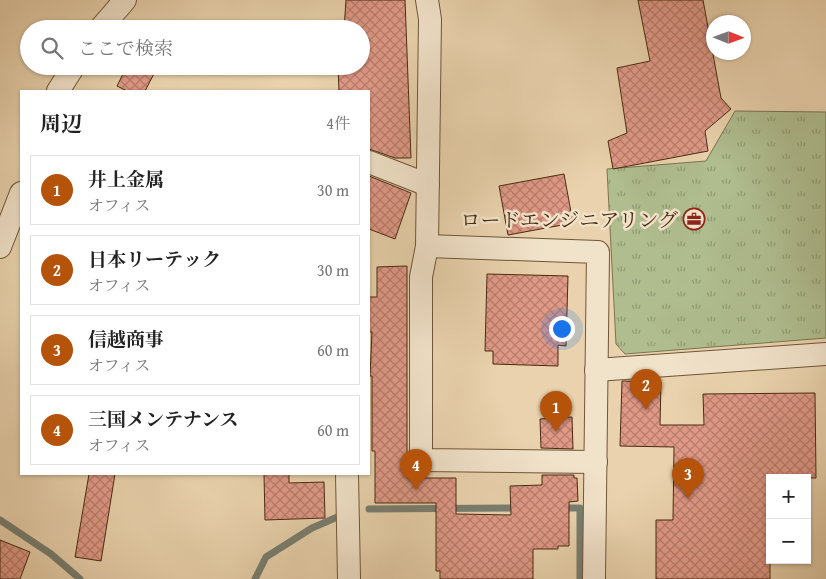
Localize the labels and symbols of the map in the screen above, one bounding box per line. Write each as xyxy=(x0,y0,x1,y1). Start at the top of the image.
north arrow xyxy=(706,15,751,60)
place label: ロードエンジニアリング xyxy=(461,205,678,234)
office icon: ロードエンジニアリング xyxy=(682,207,706,231)
your location xyxy=(549,316,575,342)
pin: 2 xyxy=(630,369,662,410)
pin: 1 xyxy=(540,391,572,432)
pin: 4 xyxy=(400,449,432,490)
pin: 3 xyxy=(672,458,704,499)

